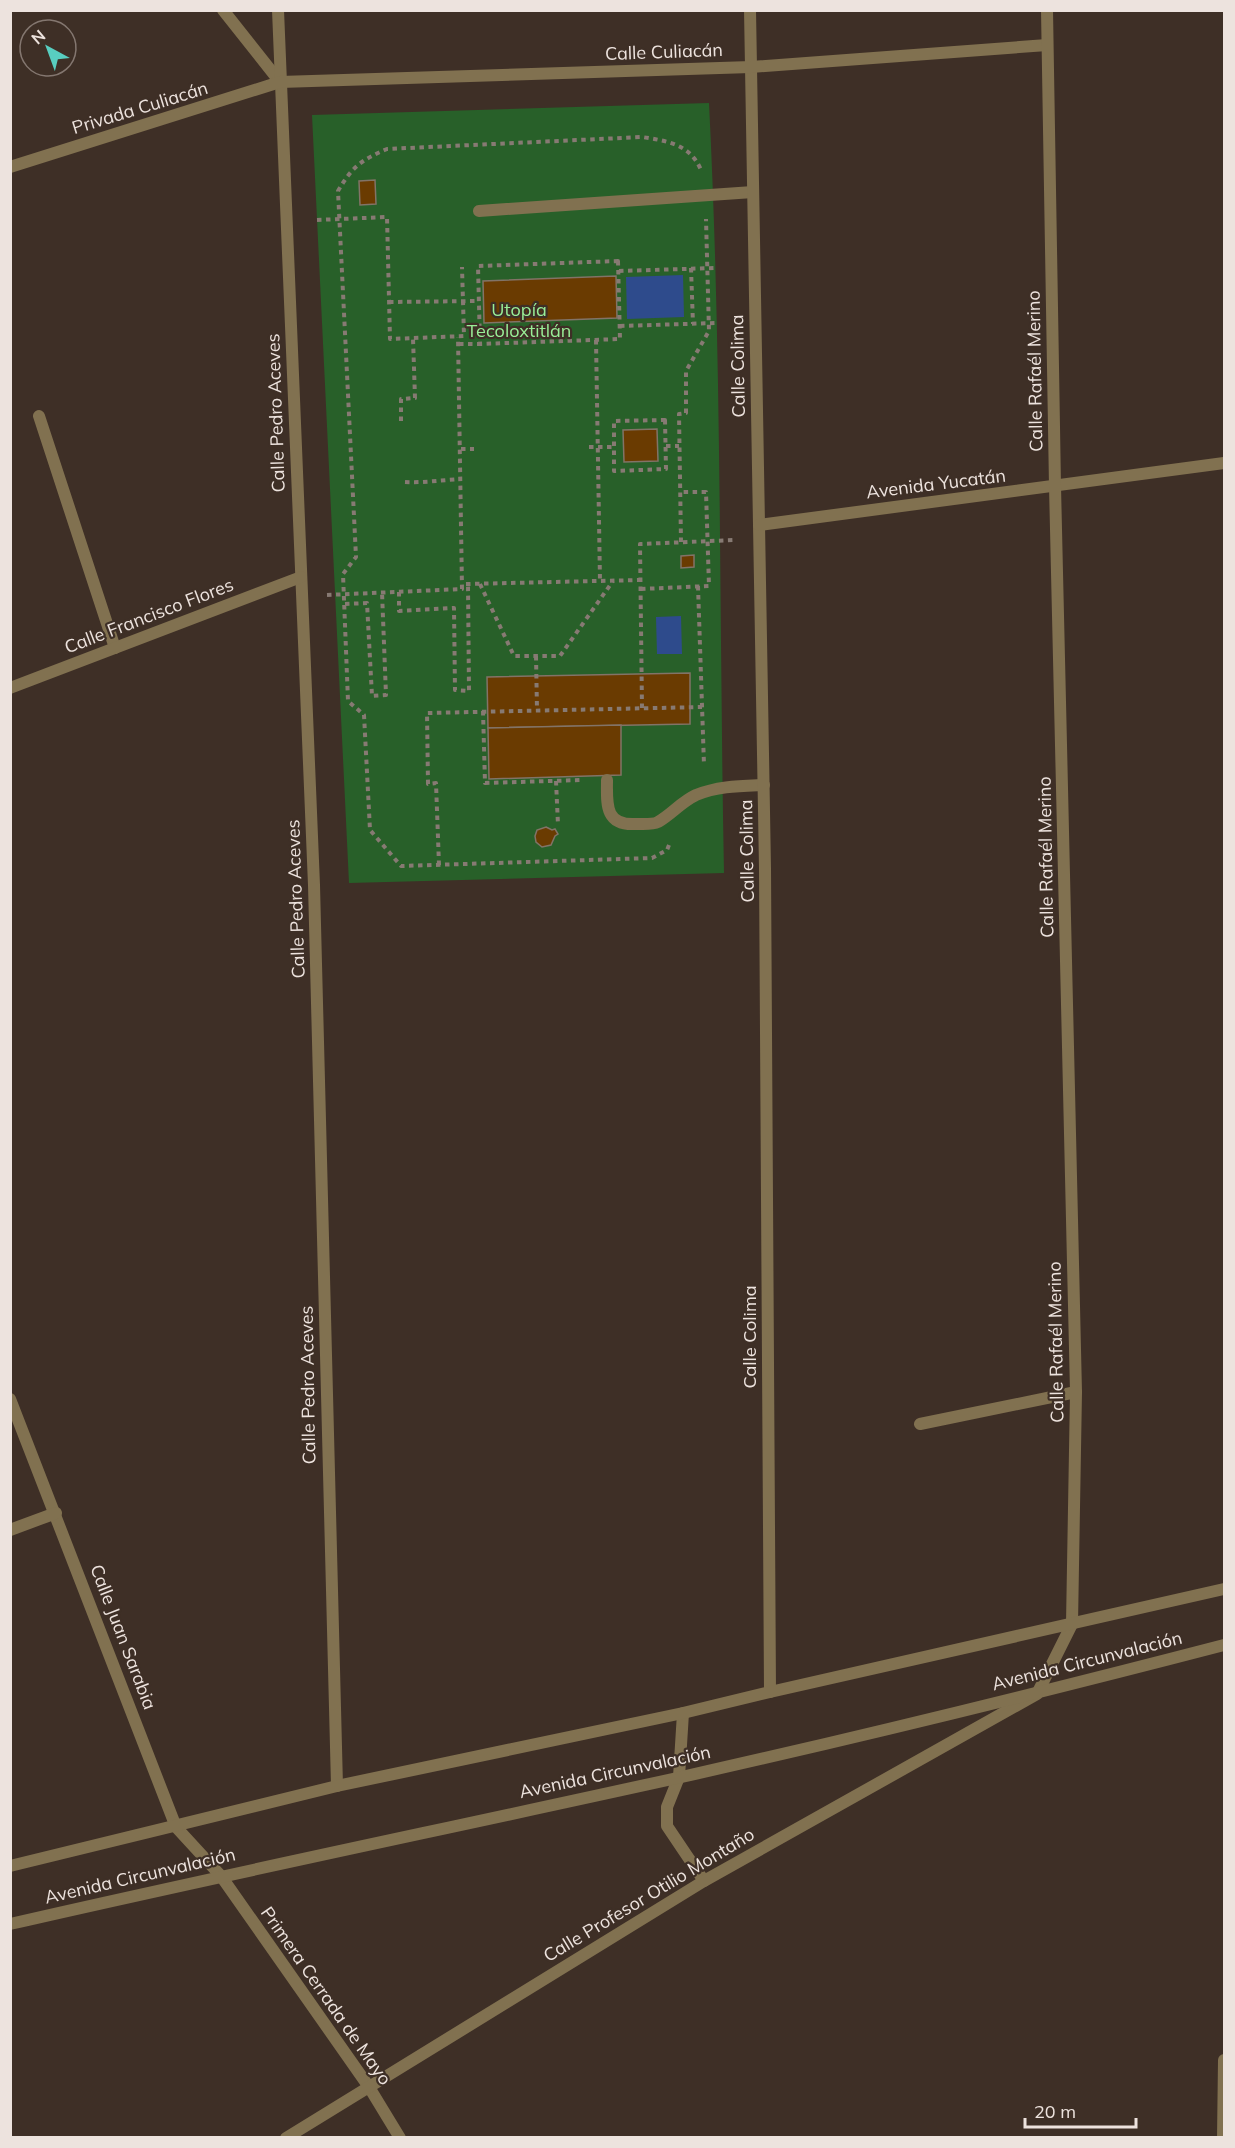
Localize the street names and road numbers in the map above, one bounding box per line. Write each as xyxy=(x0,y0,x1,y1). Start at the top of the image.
street label: Calle Culiacán xyxy=(605,38,723,65)
street label: Privada Culiacán xyxy=(69,76,211,139)
street label: Calle Rafaél Merino xyxy=(1022,290,1047,452)
street label: Calle Colima xyxy=(725,314,750,418)
street label: Calle Pedro Aceves xyxy=(261,333,290,493)
street label: Avenida Yucatán xyxy=(865,464,1007,503)
street label: Calle Francisco Flores xyxy=(61,573,237,658)
street label: Calle Rafaél Merino xyxy=(1033,776,1058,938)
street label: Calle Colima xyxy=(734,799,759,903)
street label: Calle Pedro Aceves xyxy=(281,819,310,979)
street label: Calle Rafaél Merino xyxy=(1043,1261,1068,1423)
street label: Calle Colima xyxy=(738,1285,761,1389)
street label: Calle Pedro Aceves xyxy=(295,1305,320,1465)
street label: Calle Juan Sarabia xyxy=(85,1561,162,1713)
street label: Avenida Circunvalación xyxy=(989,1626,1184,1695)
street label: Avenida Circunvalación xyxy=(517,1740,713,1803)
street label: Calle Profesor Otilio Montaño xyxy=(539,1822,759,1967)
street label: Avenida Circunvalación xyxy=(42,1842,238,1909)
street label: Primera Cerrada de Mayo xyxy=(256,1902,397,2089)

